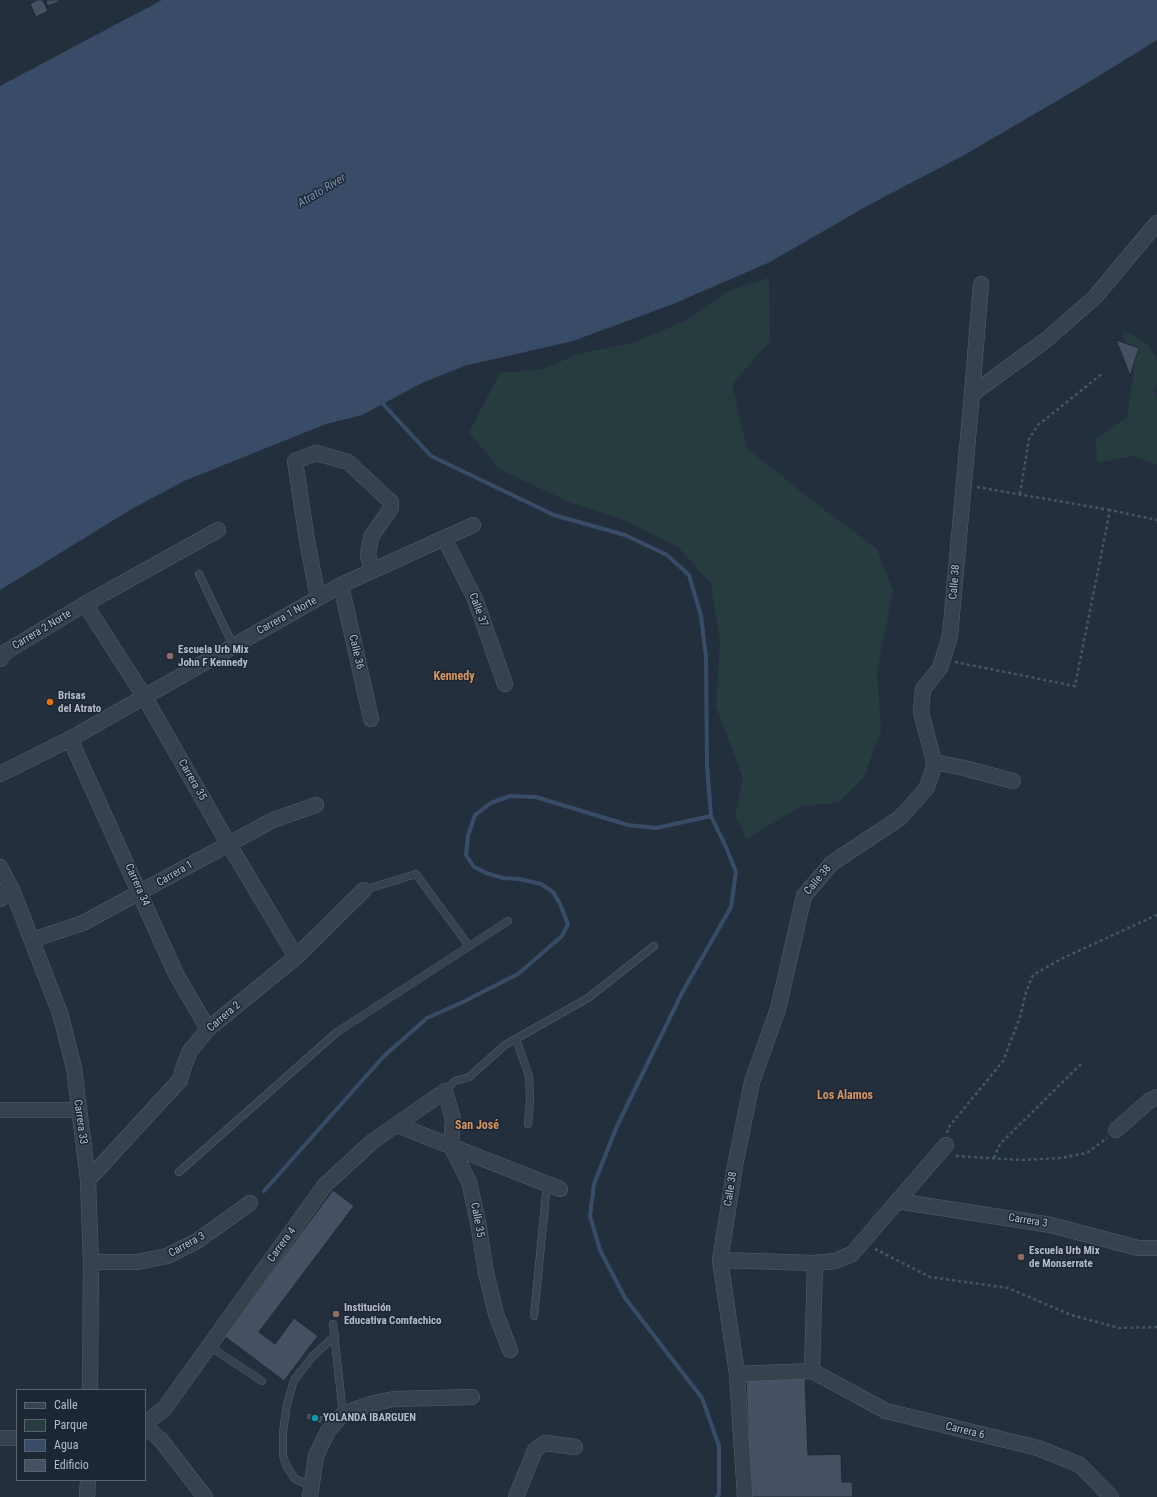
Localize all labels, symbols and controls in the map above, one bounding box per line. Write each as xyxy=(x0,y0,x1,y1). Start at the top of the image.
water label: Atrato River xyxy=(295,171,349,211)
street label: Calle 38 xyxy=(947,564,963,600)
street label: Calle 37 xyxy=(466,591,490,629)
street label: Carrera 1 Norte xyxy=(255,594,319,638)
street label: Carrera 2 Norte xyxy=(10,607,74,653)
street label: Calle 36 xyxy=(346,633,366,671)
place label: Escuela Urb Mix John F Kennedy xyxy=(178,643,249,669)
marker: Escuela Urb Mix John F Kennedy xyxy=(165,651,175,661)
district label: Kennedy xyxy=(433,670,475,684)
place label: Brisas del Atrato xyxy=(58,689,101,715)
marker: Brisas del Atrato xyxy=(45,697,55,707)
street label: Carrera 35 xyxy=(175,757,209,803)
street label: Carrera 1 xyxy=(155,858,195,890)
street label: Carrera 34 xyxy=(122,862,152,908)
street label: Calle 38 xyxy=(802,862,834,898)
street label: Carrera 2 xyxy=(205,999,243,1035)
district label: Los Alamos xyxy=(817,1089,873,1103)
street label: Carrera 33 xyxy=(70,1099,90,1145)
district label: San José xyxy=(455,1119,499,1133)
street label: Calle 38 xyxy=(722,1171,740,1207)
street label: Calle 35 xyxy=(467,1202,487,1238)
street label: Carrera 3 xyxy=(1007,1211,1049,1231)
street label: Carrera 4 xyxy=(265,1225,299,1265)
street label: Carrera 3 xyxy=(166,1230,208,1260)
place label: Escuela Urb Mix de Monserrate xyxy=(1029,1244,1100,1270)
marker: Escuela Urb Mix de Monserrate xyxy=(1016,1252,1026,1262)
place label: Institución Educativa Comfachico xyxy=(344,1301,442,1327)
marker: Institución Educativa Comfachico xyxy=(331,1309,341,1319)
legend xyxy=(16,1389,146,1481)
text: Calle xyxy=(54,1398,78,1412)
place label: YOLANDA IBARGUEN xyxy=(323,1411,416,1425)
marker: YOLANDA IBARGUEN xyxy=(310,1413,320,1423)
text: Parque xyxy=(54,1418,87,1432)
street label: Carrera 6 xyxy=(944,1420,986,1442)
text: Agua xyxy=(54,1438,78,1452)
text: Edificio xyxy=(54,1458,89,1472)

